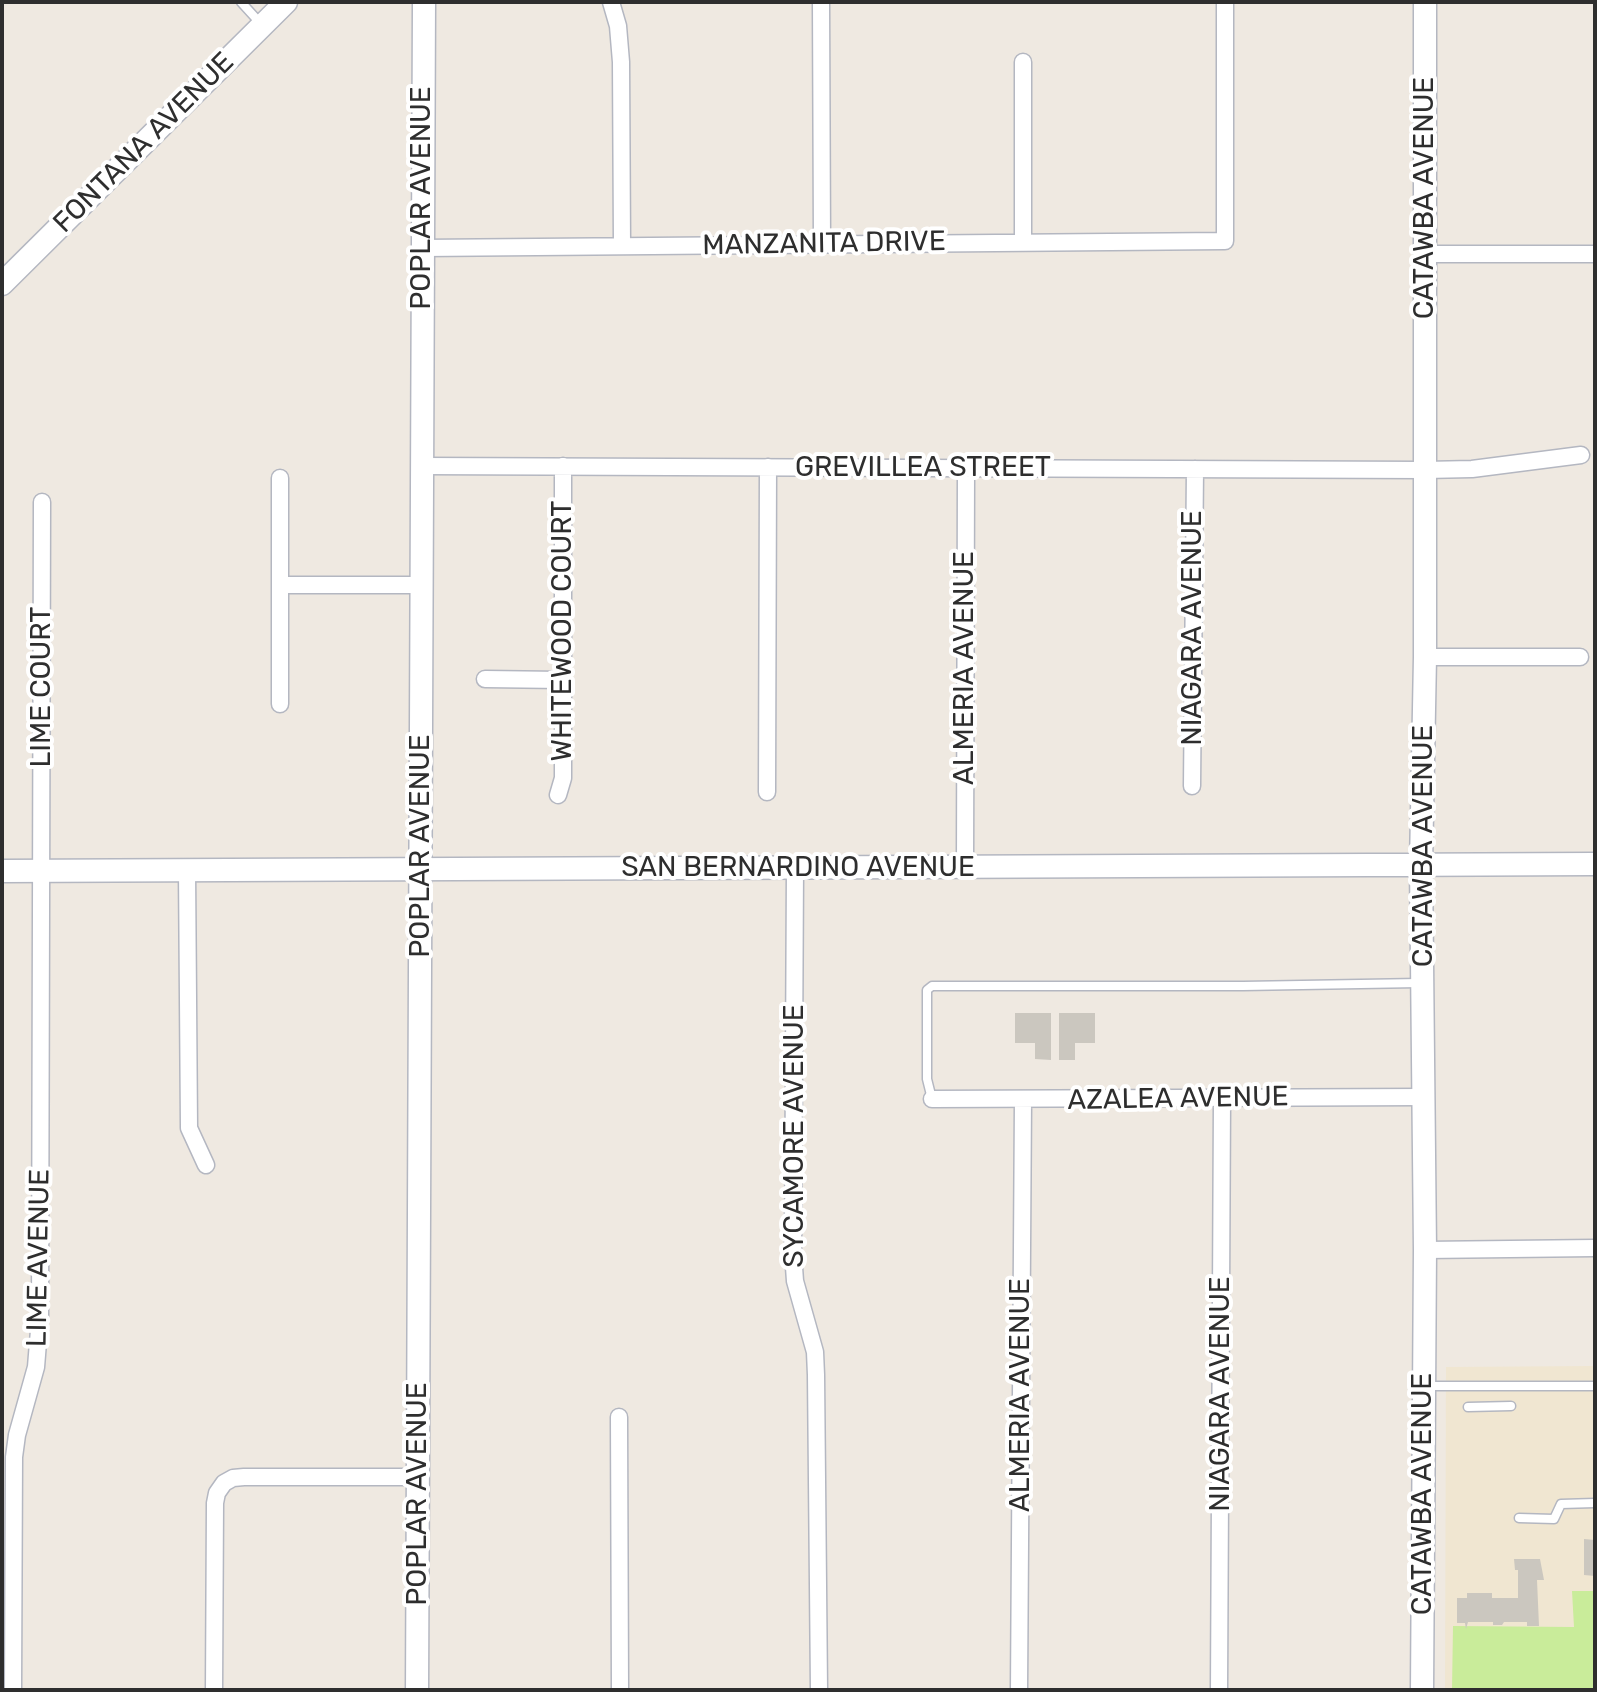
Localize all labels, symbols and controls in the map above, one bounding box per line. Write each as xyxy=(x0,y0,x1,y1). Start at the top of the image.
street label: FONTANA AVENUE xyxy=(47,46,241,240)
street label: CATAWBA AVENUE xyxy=(1408,77,1442,319)
street label: POPLAR AVENUE xyxy=(405,86,439,310)
street label: MANZANITA DRIVE xyxy=(702,225,946,263)
street label: GREVILLEA STREET xyxy=(795,451,1051,485)
street label: WHITEWOOD COURT xyxy=(546,500,580,762)
street label: NIAGARA AVENUE xyxy=(1176,510,1210,746)
street label: ALMERIA AVENUE xyxy=(948,551,982,785)
street label: LIME COURT xyxy=(25,606,59,768)
street label: CATAWBA AVENUE xyxy=(1407,725,1441,967)
street label: POPLAR AVENUE xyxy=(404,734,438,958)
street label: SAN BERNARDINO AVENUE xyxy=(621,851,975,885)
street label: SYCAMORE AVENUE xyxy=(778,1004,812,1268)
street label: AZALEA AVENUE xyxy=(1067,1080,1289,1118)
street label: LIME AVENUE xyxy=(21,1169,57,1347)
street label: NIAGARA AVENUE xyxy=(1204,1276,1238,1512)
street label: ALMERIA AVENUE xyxy=(1004,1278,1038,1512)
street label: CATAWBA AVENUE xyxy=(1406,1373,1440,1615)
street label: POPLAR AVENUE xyxy=(401,1382,435,1606)

